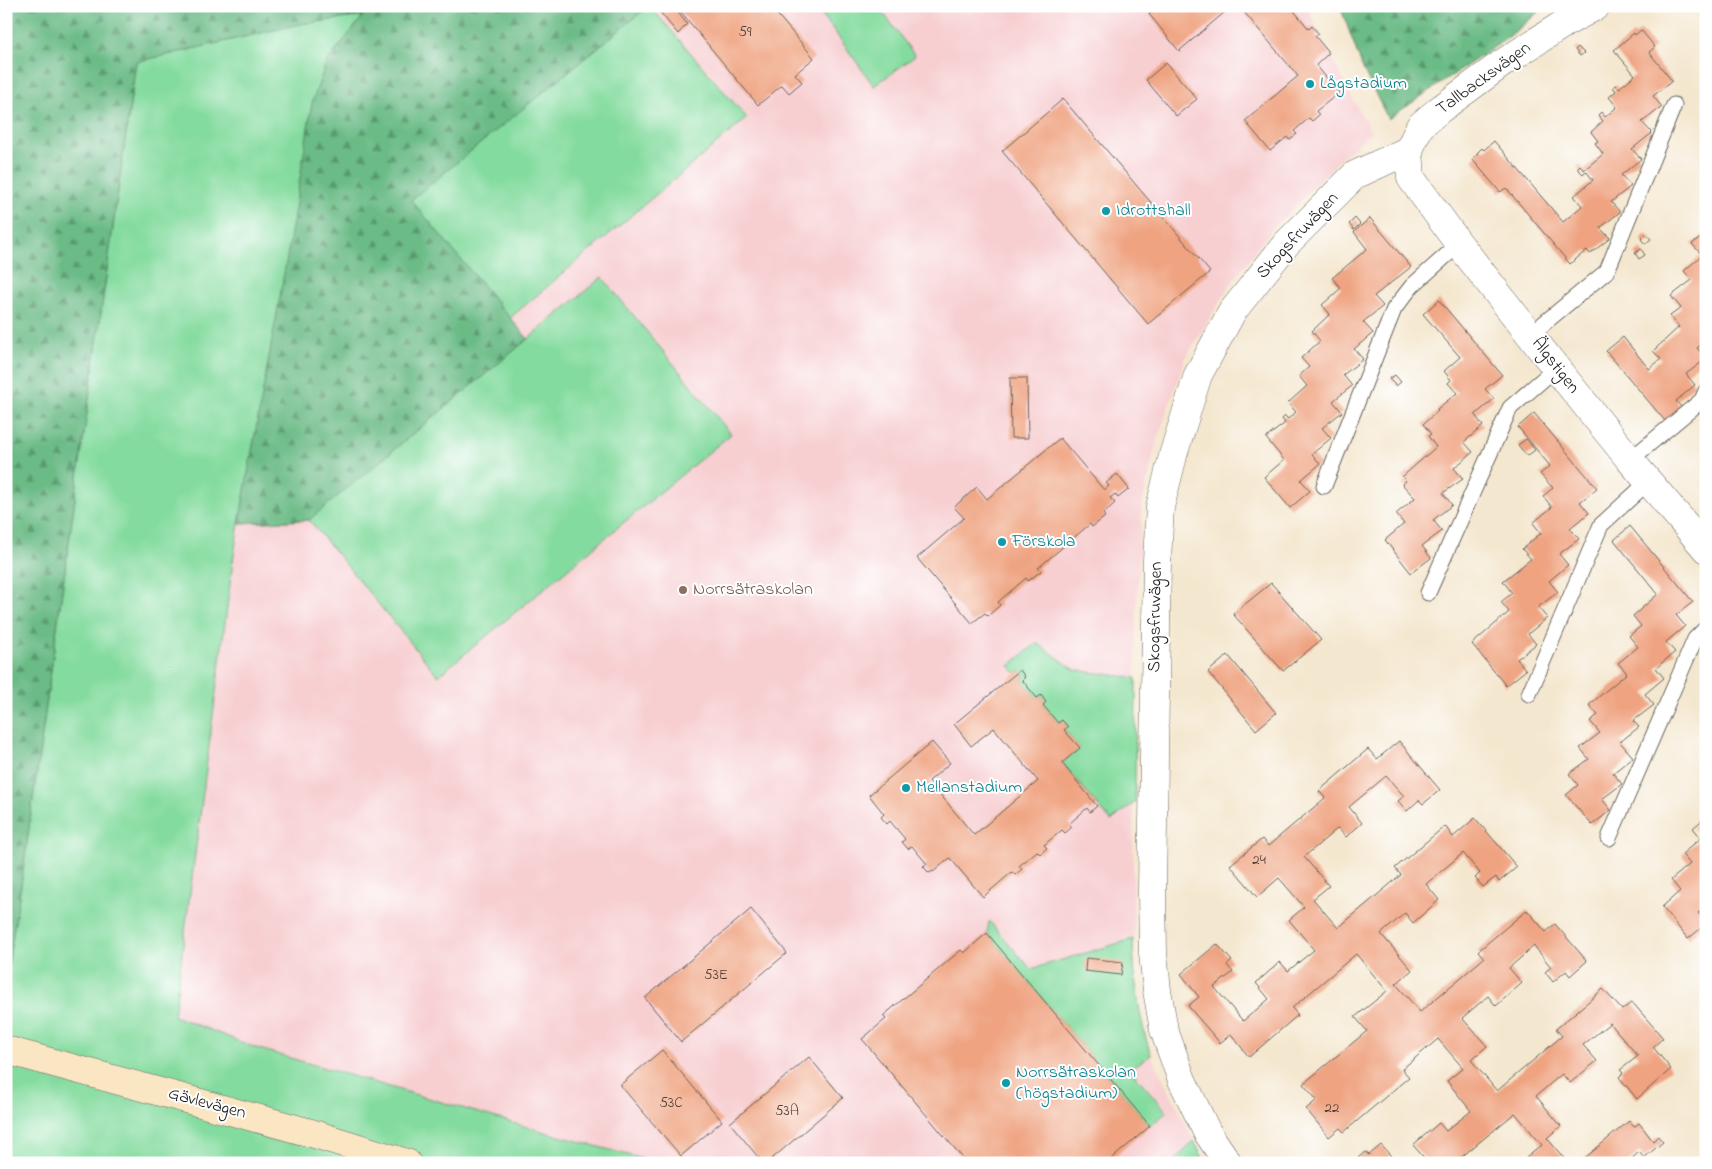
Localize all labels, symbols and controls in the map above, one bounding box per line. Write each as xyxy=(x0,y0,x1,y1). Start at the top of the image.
house number: 59 xyxy=(738,21,752,43)
street label: Tallbacksvägen xyxy=(1431,36,1537,123)
place label: Lågstadium xyxy=(1320,71,1407,98)
marker: Lågstadium xyxy=(1304,78,1316,90)
street label: Skogsfruvägen xyxy=(1251,187,1346,286)
place label: Idrottshall xyxy=(1116,198,1191,224)
marker: Idrottshall xyxy=(1100,205,1112,217)
street label: Älgstigen xyxy=(1524,332,1586,401)
place label: Förskola xyxy=(1011,529,1076,555)
marker: Förskola xyxy=(996,536,1008,548)
street label: Skogsfruvägen xyxy=(1142,561,1171,673)
place label: Norrsätraskolan xyxy=(693,577,813,603)
marker: Norrsätraskolan xyxy=(677,584,689,596)
place label: Mellanstadium xyxy=(916,775,1022,801)
marker: Mellanstadium xyxy=(900,782,912,794)
house number: 24 xyxy=(1252,849,1266,871)
house number: 53E xyxy=(704,964,728,986)
place label: Norrsätraskolan (högstadium) xyxy=(1016,1060,1136,1108)
marker: Norrsätraskolan (högstadium) xyxy=(1000,1077,1012,1089)
street label: Gävlevägen xyxy=(165,1081,249,1128)
house number: 53C xyxy=(659,1092,683,1114)
house number: 22 xyxy=(1325,1097,1340,1119)
house number: 53A xyxy=(775,1100,799,1122)

